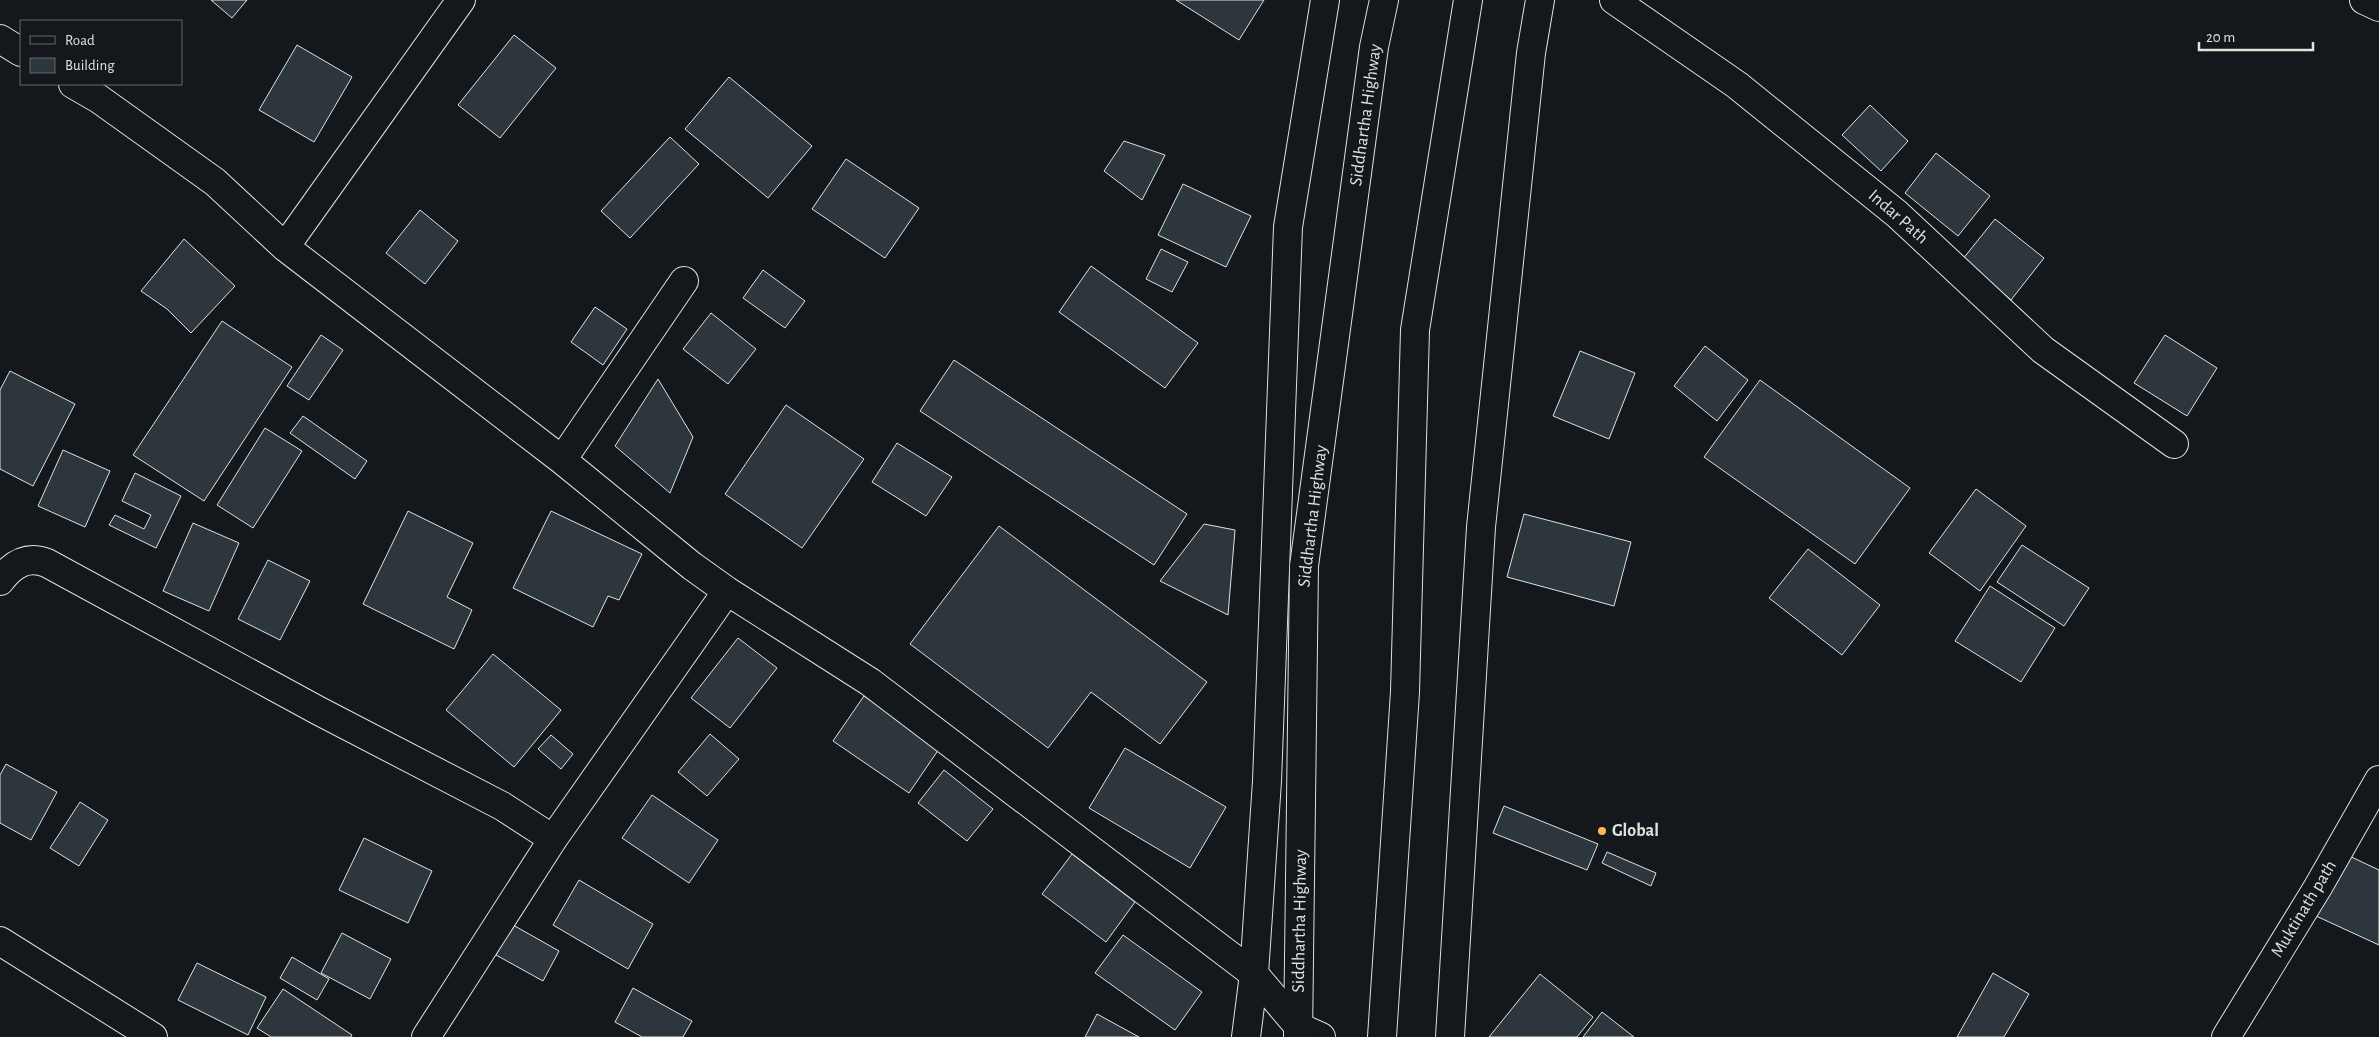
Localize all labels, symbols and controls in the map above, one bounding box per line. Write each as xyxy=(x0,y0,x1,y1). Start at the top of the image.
legend xyxy=(20,20,182,85)
scale bar xyxy=(2199,20,2313,52)
text: 20 m xyxy=(2206,30,2235,45)
text: Road xyxy=(65,33,95,48)
street label: Siddhartha Highway xyxy=(1347,43,1385,187)
text: Building xyxy=(65,58,115,73)
street label: Indar Path xyxy=(1865,186,1931,248)
street label: Siddhartha Highway xyxy=(1295,443,1331,588)
place label: Global xyxy=(1612,822,1659,840)
marker: Global xyxy=(1596,825,1608,837)
street label: Siddhartha Highway xyxy=(1290,849,1310,993)
street label: Muktinath path xyxy=(2268,857,2340,961)

